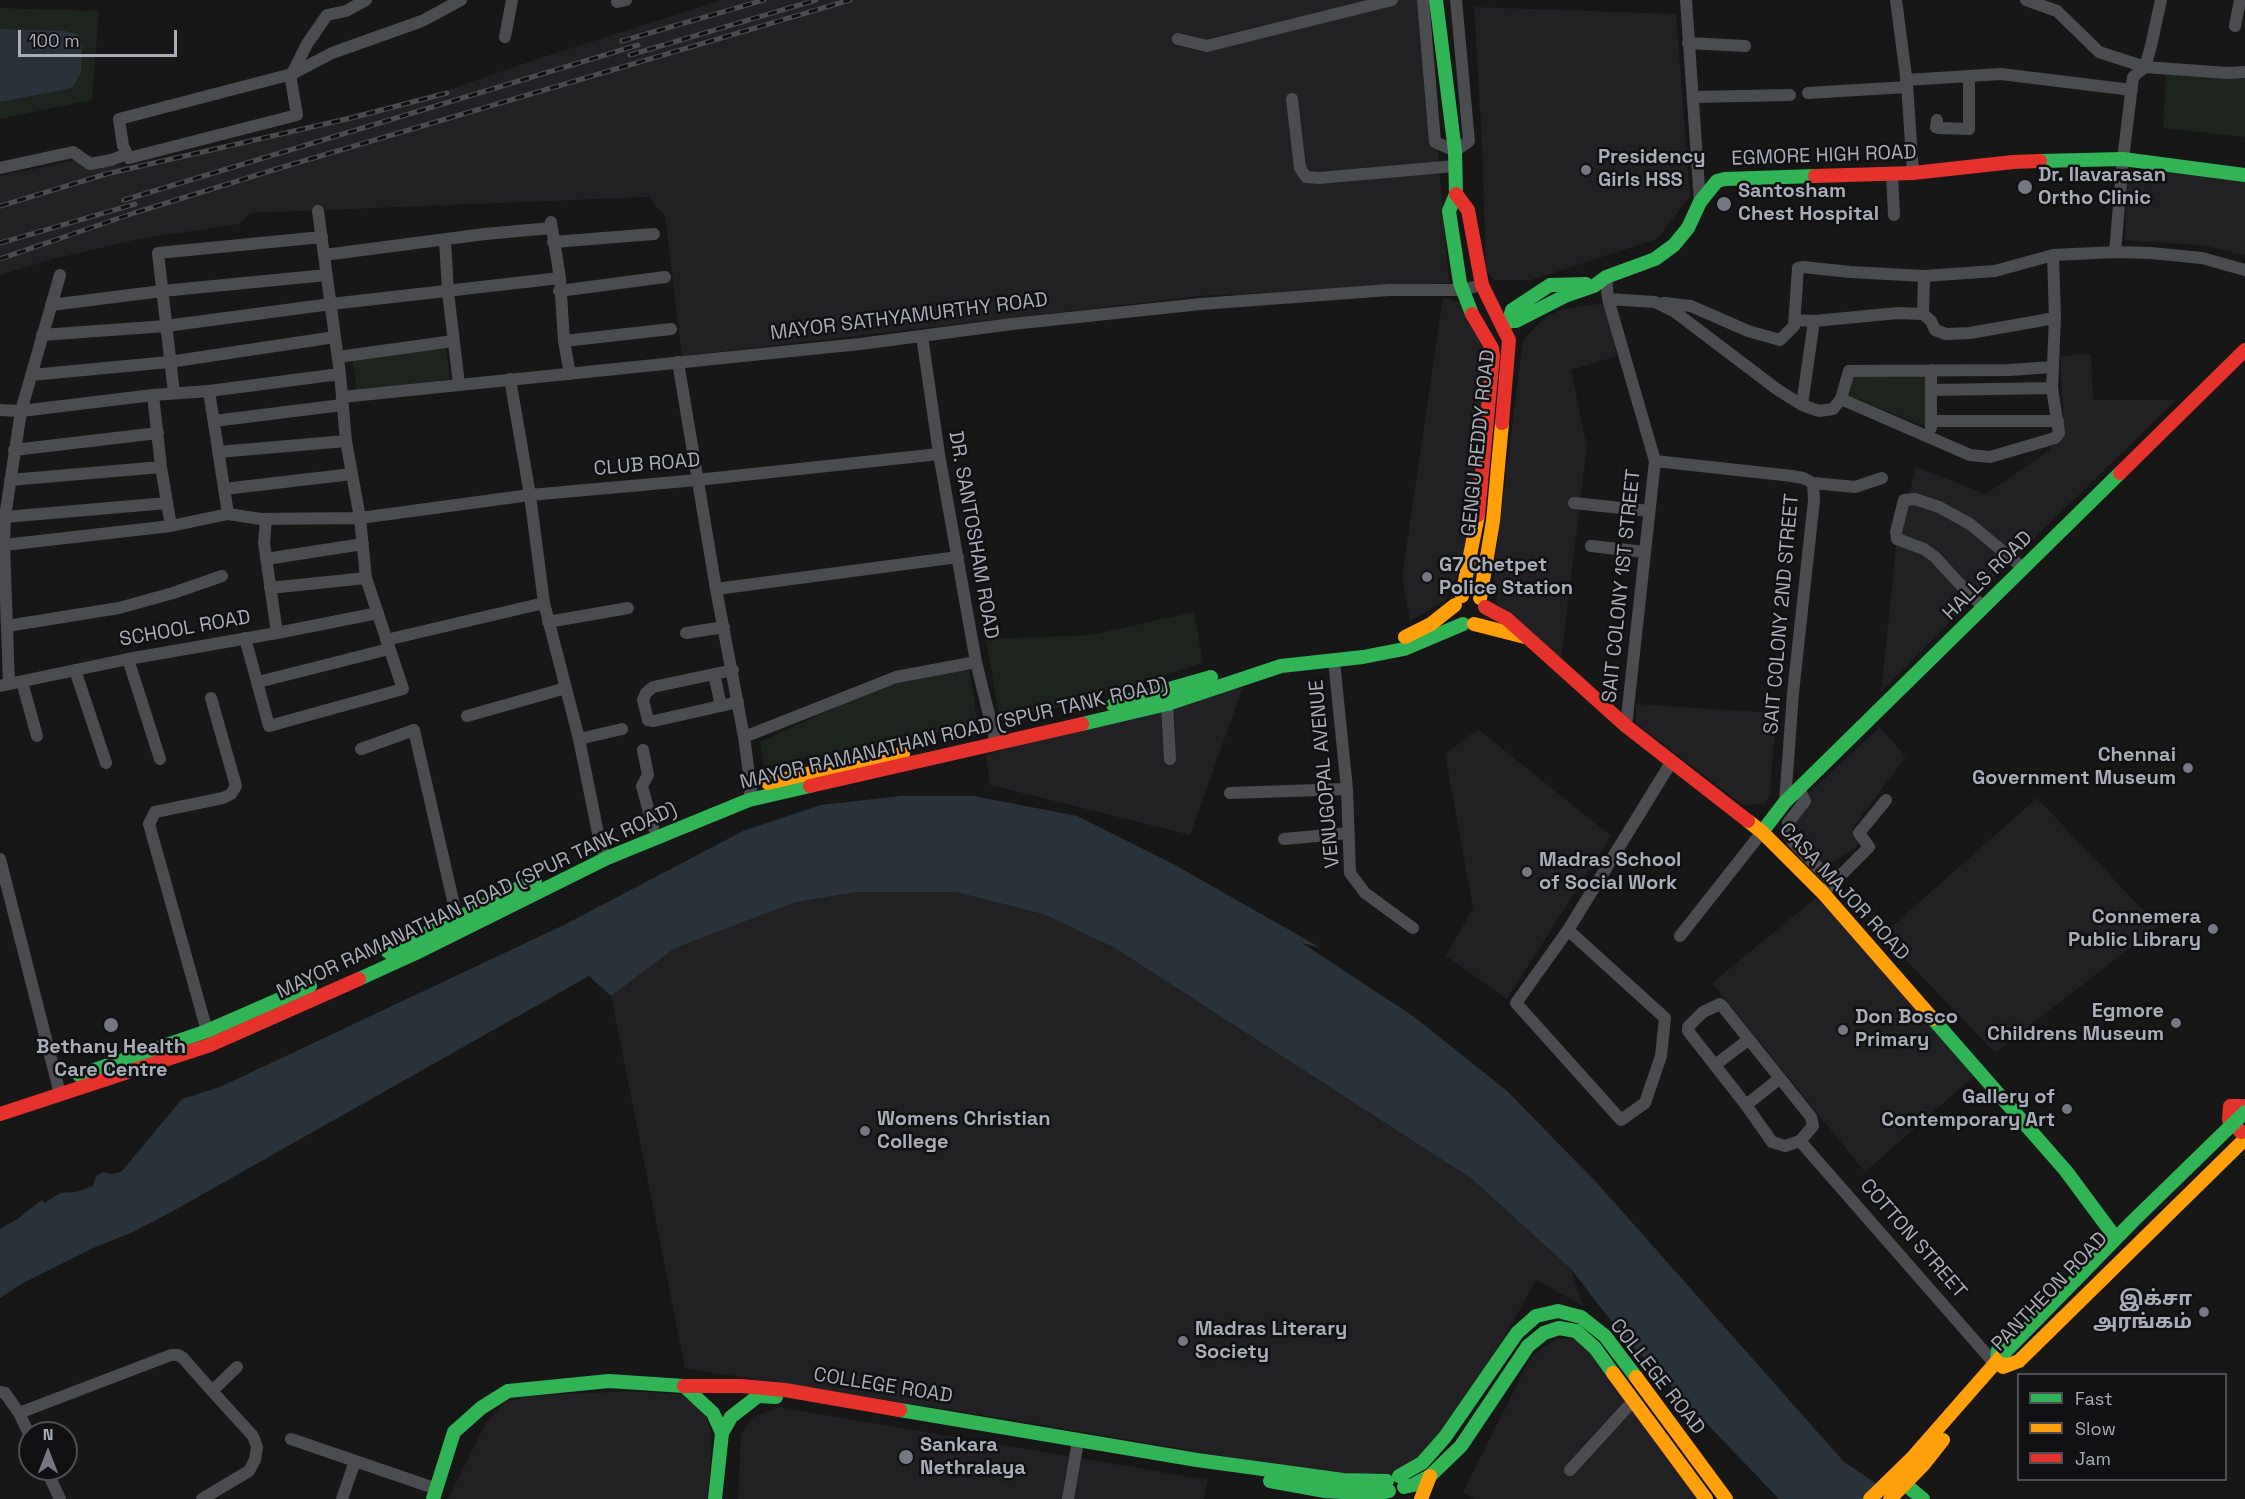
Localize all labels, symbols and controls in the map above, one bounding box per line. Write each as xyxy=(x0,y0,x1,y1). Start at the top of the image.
scale bar xyxy=(21,18,180,56)
text: 100 m xyxy=(29,29,80,52)
street label: EGMORE HIGH ROAD xyxy=(1731,141,1917,171)
place label: Presidency Girls HSS xyxy=(1598,146,1706,193)
marker: Presidency Girls HSS xyxy=(1579,163,1593,177)
place label: Dr. Ilavarasan Ortho Clinic xyxy=(2038,164,2166,211)
marker: Dr. Ilavarasan Ortho Clinic xyxy=(2016,178,2034,196)
place label: Santosham Chest Hospital xyxy=(1738,180,1879,227)
marker: Santosham Chest Hospital xyxy=(1715,195,1733,213)
street label: MAYOR SATHYAMURTHY ROAD xyxy=(769,288,1049,346)
street label: GENGU REDDY ROAD xyxy=(1457,348,1501,538)
street label: DR. SANTOSHAM ROAD xyxy=(943,429,1003,641)
street label: CLUB ROAD xyxy=(593,448,701,482)
street label: SAIT COLONY 1ST STREET xyxy=(1598,468,1646,704)
street label: SAIT COLONY 2ND STREET xyxy=(1760,493,1804,735)
street label: HALLS ROAD xyxy=(1938,526,2038,626)
place label: G7 Chetpet Police Station xyxy=(1439,554,1573,601)
marker: G7 Chetpet Police Station xyxy=(1420,570,1434,584)
street label: SCHOOL ROAD xyxy=(118,606,252,652)
street label: MAYOR RAMANATHAN ROAD (SPUR TANK ROAD) xyxy=(738,673,1170,795)
street label: VENUGOPAL AVENUE xyxy=(1305,679,1345,869)
place label: Chennai Government Museum xyxy=(1972,744,2176,791)
marker: Chennai Government Museum xyxy=(2181,761,2195,775)
street label: MAYOR RAMANATHAN ROAD (SPUR TANK ROAD) xyxy=(273,797,681,1005)
street label: CASA MAJOR ROAD xyxy=(1774,818,1914,966)
place label: Madras School of Social Work xyxy=(1539,849,1681,896)
marker: Madras School of Social Work xyxy=(1520,865,1534,879)
place label: Connemera Public Library xyxy=(2068,906,2201,953)
marker: Connemera Public Library xyxy=(2206,922,2220,936)
place label: Egmore Childrens Museum xyxy=(1987,1000,2164,1047)
place label: Don Bosco Primary xyxy=(1855,1006,1958,1053)
marker: Bethany Health Care Centre xyxy=(102,1016,120,1034)
marker: Egmore Childrens Museum xyxy=(2169,1016,2183,1030)
marker: Don Bosco Primary xyxy=(1836,1023,1850,1037)
place label: Bethany Health Care Centre xyxy=(36,1036,186,1083)
place label: Gallery of Contemporary Art xyxy=(1881,1086,2055,1133)
marker: Gallery of Contemporary Art xyxy=(2060,1102,2074,1116)
place label: Womens Christian College xyxy=(877,1108,1051,1155)
marker: Womens Christian College xyxy=(858,1124,872,1138)
street label: COTTON STREET xyxy=(1855,1174,1971,1304)
street label: PANTHEON ROAD xyxy=(1987,1227,2113,1357)
place label: இக்சா அரங்கம் xyxy=(2093,1288,2192,1335)
marker: இக்சா அரங்கம் xyxy=(2197,1305,2211,1319)
street label: COLLEGE ROAD xyxy=(1604,1314,1710,1440)
place label: Madras Literary Society xyxy=(1195,1318,1347,1365)
marker: Madras Literary Society xyxy=(1176,1334,1190,1348)
street label: COLLEGE ROAD xyxy=(812,1363,954,1409)
legend xyxy=(2017,1373,2227,1481)
text: Fast xyxy=(2075,1387,2112,1410)
text: Slow xyxy=(2075,1417,2116,1440)
north arrow xyxy=(18,1421,78,1481)
text: N xyxy=(43,1424,53,1445)
place label: Sankara Nethralaya xyxy=(920,1434,1026,1481)
text: Jam xyxy=(2075,1447,2111,1470)
marker: Sankara Nethralaya xyxy=(897,1448,915,1466)

